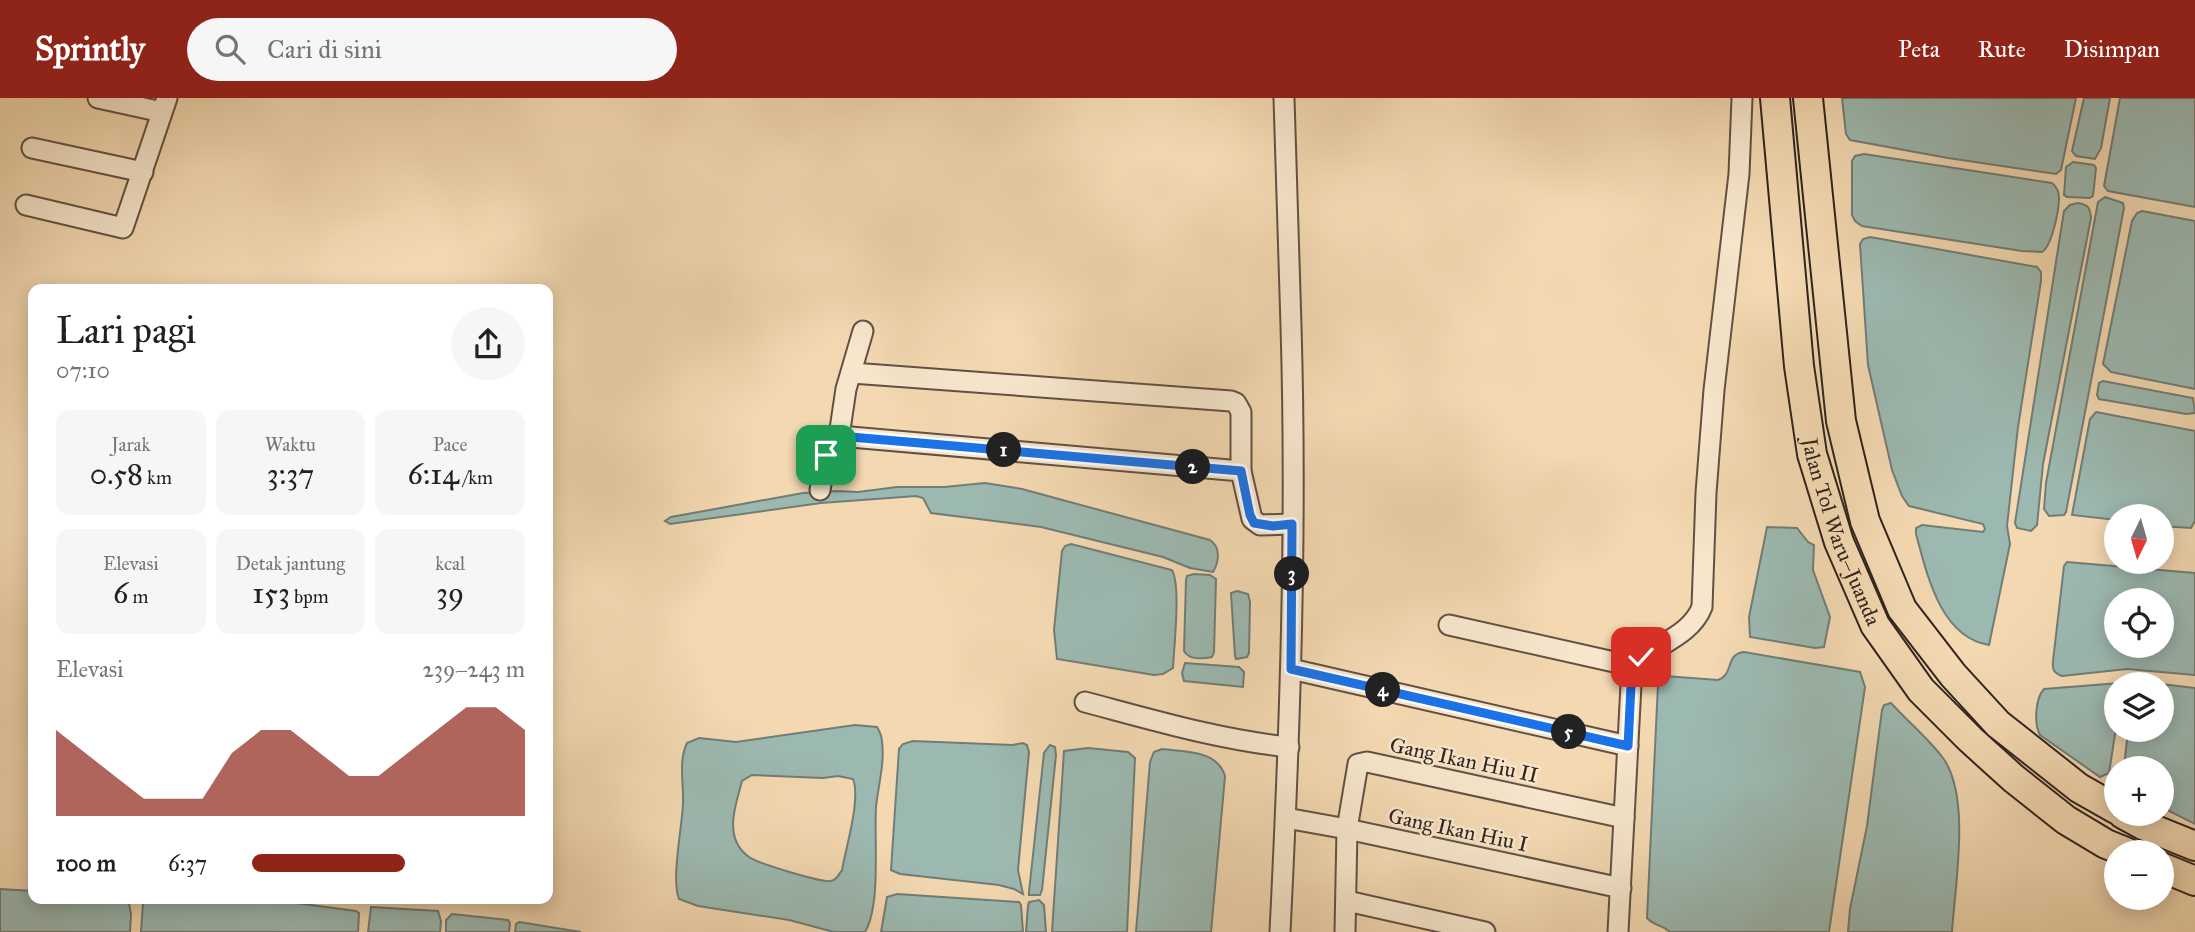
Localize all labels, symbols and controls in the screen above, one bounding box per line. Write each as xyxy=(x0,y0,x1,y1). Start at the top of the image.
search box xyxy=(187,18,677,81)
text: Sprintly xyxy=(35,29,145,69)
icon: search xyxy=(211,30,249,68)
text: Cari di sini xyxy=(267,33,382,65)
text: Peta xyxy=(1898,34,1940,64)
text: Rute xyxy=(1978,34,2026,64)
text: Disimpan xyxy=(2064,34,2160,64)
text: Lari pagi xyxy=(56,307,196,353)
button: share xyxy=(451,307,525,381)
text: 07:10 xyxy=(56,356,110,384)
pin xyxy=(796,425,856,485)
pin: 1 xyxy=(986,432,1021,468)
text: Jarak xyxy=(111,433,150,456)
text: Waktu xyxy=(265,433,316,456)
text: Pace xyxy=(433,433,467,456)
street label: Jalan Tol Waru–Juanda xyxy=(1797,434,1887,630)
icon: arrive xyxy=(807,436,845,474)
text: 1 xyxy=(1000,438,1007,461)
pin: 2 xyxy=(1176,450,1210,484)
text: 2 xyxy=(1188,455,1197,478)
text: 0.58 xyxy=(90,456,143,492)
text: 3:37 xyxy=(267,456,314,492)
text: 6:14 xyxy=(407,456,459,492)
text: km xyxy=(143,466,172,489)
text: /km xyxy=(459,466,493,489)
north arrow xyxy=(2104,504,2174,574)
map controls xyxy=(2104,504,2174,910)
text: Elevasi xyxy=(103,552,159,575)
text: Detak jantung xyxy=(236,552,345,575)
text: kcal xyxy=(435,552,465,575)
pin: 3 xyxy=(1274,556,1310,592)
text: 3 xyxy=(1288,562,1295,585)
text: 6 xyxy=(113,575,128,611)
text: 153 xyxy=(252,575,290,611)
text: 39 xyxy=(436,575,464,611)
text: m xyxy=(128,585,149,608)
text: bpm xyxy=(290,585,329,608)
button: locate xyxy=(2104,588,2174,658)
pin xyxy=(1611,627,1671,687)
icon: check xyxy=(1622,638,1660,676)
text: Elevasi xyxy=(56,655,124,683)
text: 239–243 m xyxy=(422,655,525,683)
pin: 4 xyxy=(1366,672,1400,708)
button: layers xyxy=(2104,672,2174,742)
text: 4 xyxy=(1377,678,1388,701)
pin: 5 xyxy=(1552,714,1586,750)
text: 5 xyxy=(1564,720,1573,743)
street label: Gang Ikan Hiu II xyxy=(1387,732,1541,788)
button: + xyxy=(2104,756,2174,826)
street label: Gang Ikan Hiu I xyxy=(1386,803,1530,857)
button: − xyxy=(2104,840,2174,910)
text: 100 m xyxy=(56,849,116,877)
text: 6:37 xyxy=(168,849,207,877)

